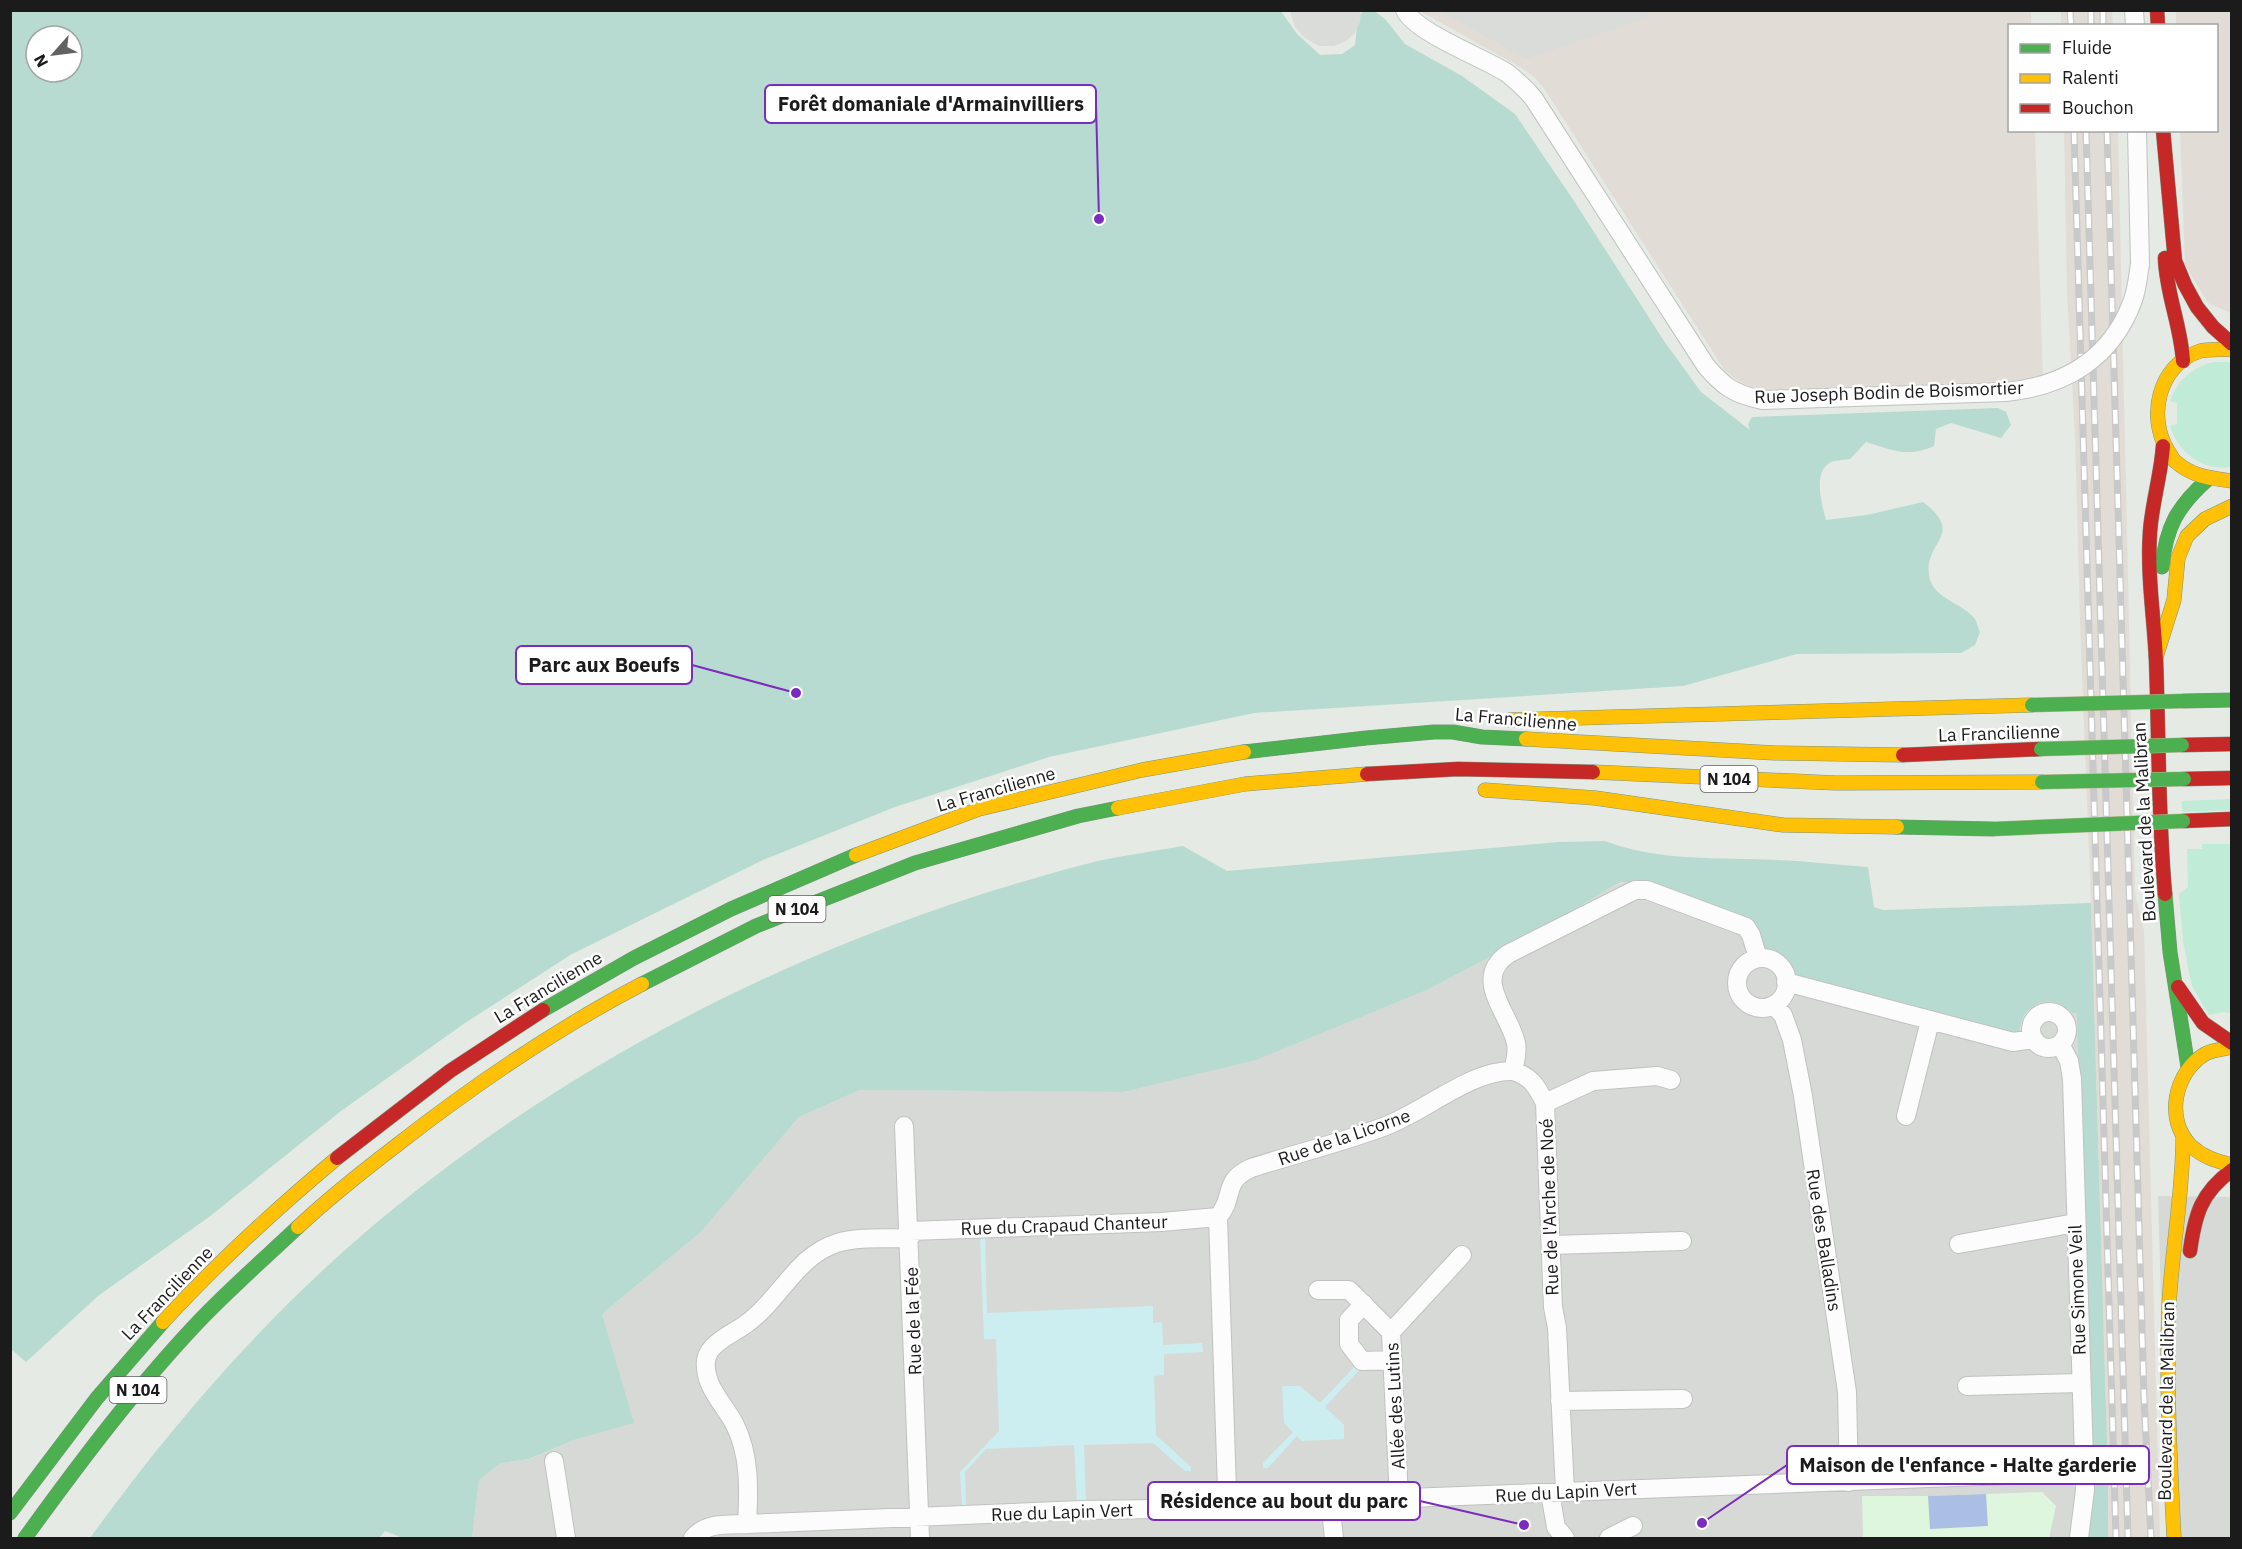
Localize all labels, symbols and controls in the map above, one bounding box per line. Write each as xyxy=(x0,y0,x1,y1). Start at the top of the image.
north arrow xyxy=(24,24,84,84)
legend xyxy=(2008,24,2218,132)
text: Fluide xyxy=(2062,36,2112,59)
text: N xyxy=(29,51,52,71)
text: Ralenti xyxy=(2062,66,2119,89)
callout: Forêt domaniale d'Armainvilliers xyxy=(765,85,1096,123)
text: Forêt domaniale d'Armainvilliers xyxy=(778,90,1084,117)
text: Bouchon xyxy=(2062,96,2134,119)
street label: Rue Joseph Bodin de Boismortier xyxy=(1754,376,2024,408)
callout: Parc aux Boeufs xyxy=(516,646,692,684)
text: Parc aux Boeufs xyxy=(528,651,680,678)
street label: La Francilienne xyxy=(1454,702,1578,736)
street label: La Francilienne xyxy=(1938,719,2061,747)
street label: Boulevard de la Malibran xyxy=(2127,722,2161,922)
street label: La Francilienne xyxy=(934,761,1058,817)
road number: N 104 xyxy=(1700,766,1758,792)
road number: N 104 xyxy=(768,896,826,922)
street label: La Francilienne xyxy=(490,946,606,1028)
street label: Rue de la Licorne xyxy=(1275,1104,1413,1170)
street label: Rue de l'Arche de Noé xyxy=(1534,1118,1564,1296)
street label: Rue des Balladins xyxy=(1801,1167,1847,1313)
street label: Rue du Crapaud Chanteur xyxy=(960,1210,1168,1240)
street label: Rue Simone Veil xyxy=(2063,1224,2091,1356)
street label: La Francilienne xyxy=(116,1241,218,1345)
street label: Rue de la Fée xyxy=(900,1266,926,1376)
street label: Boulevard de la Malibran xyxy=(2153,1301,2179,1501)
street label: Allée des Lutins xyxy=(1380,1342,1410,1470)
road number: N 104 xyxy=(110,1377,166,1403)
callout: Maison de l'enfance - Halte garderie xyxy=(1787,1446,2149,1484)
text: Maison de l'enfance - Halte garderie xyxy=(1799,1451,2137,1478)
street label: Rue du Lapin Vert xyxy=(1494,1477,1638,1507)
callout: Résidence au bout du parc xyxy=(1148,1482,1420,1520)
text: Résidence au bout du parc xyxy=(1160,1487,1408,1514)
street label: Rue du Lapin Vert xyxy=(991,1498,1133,1526)

